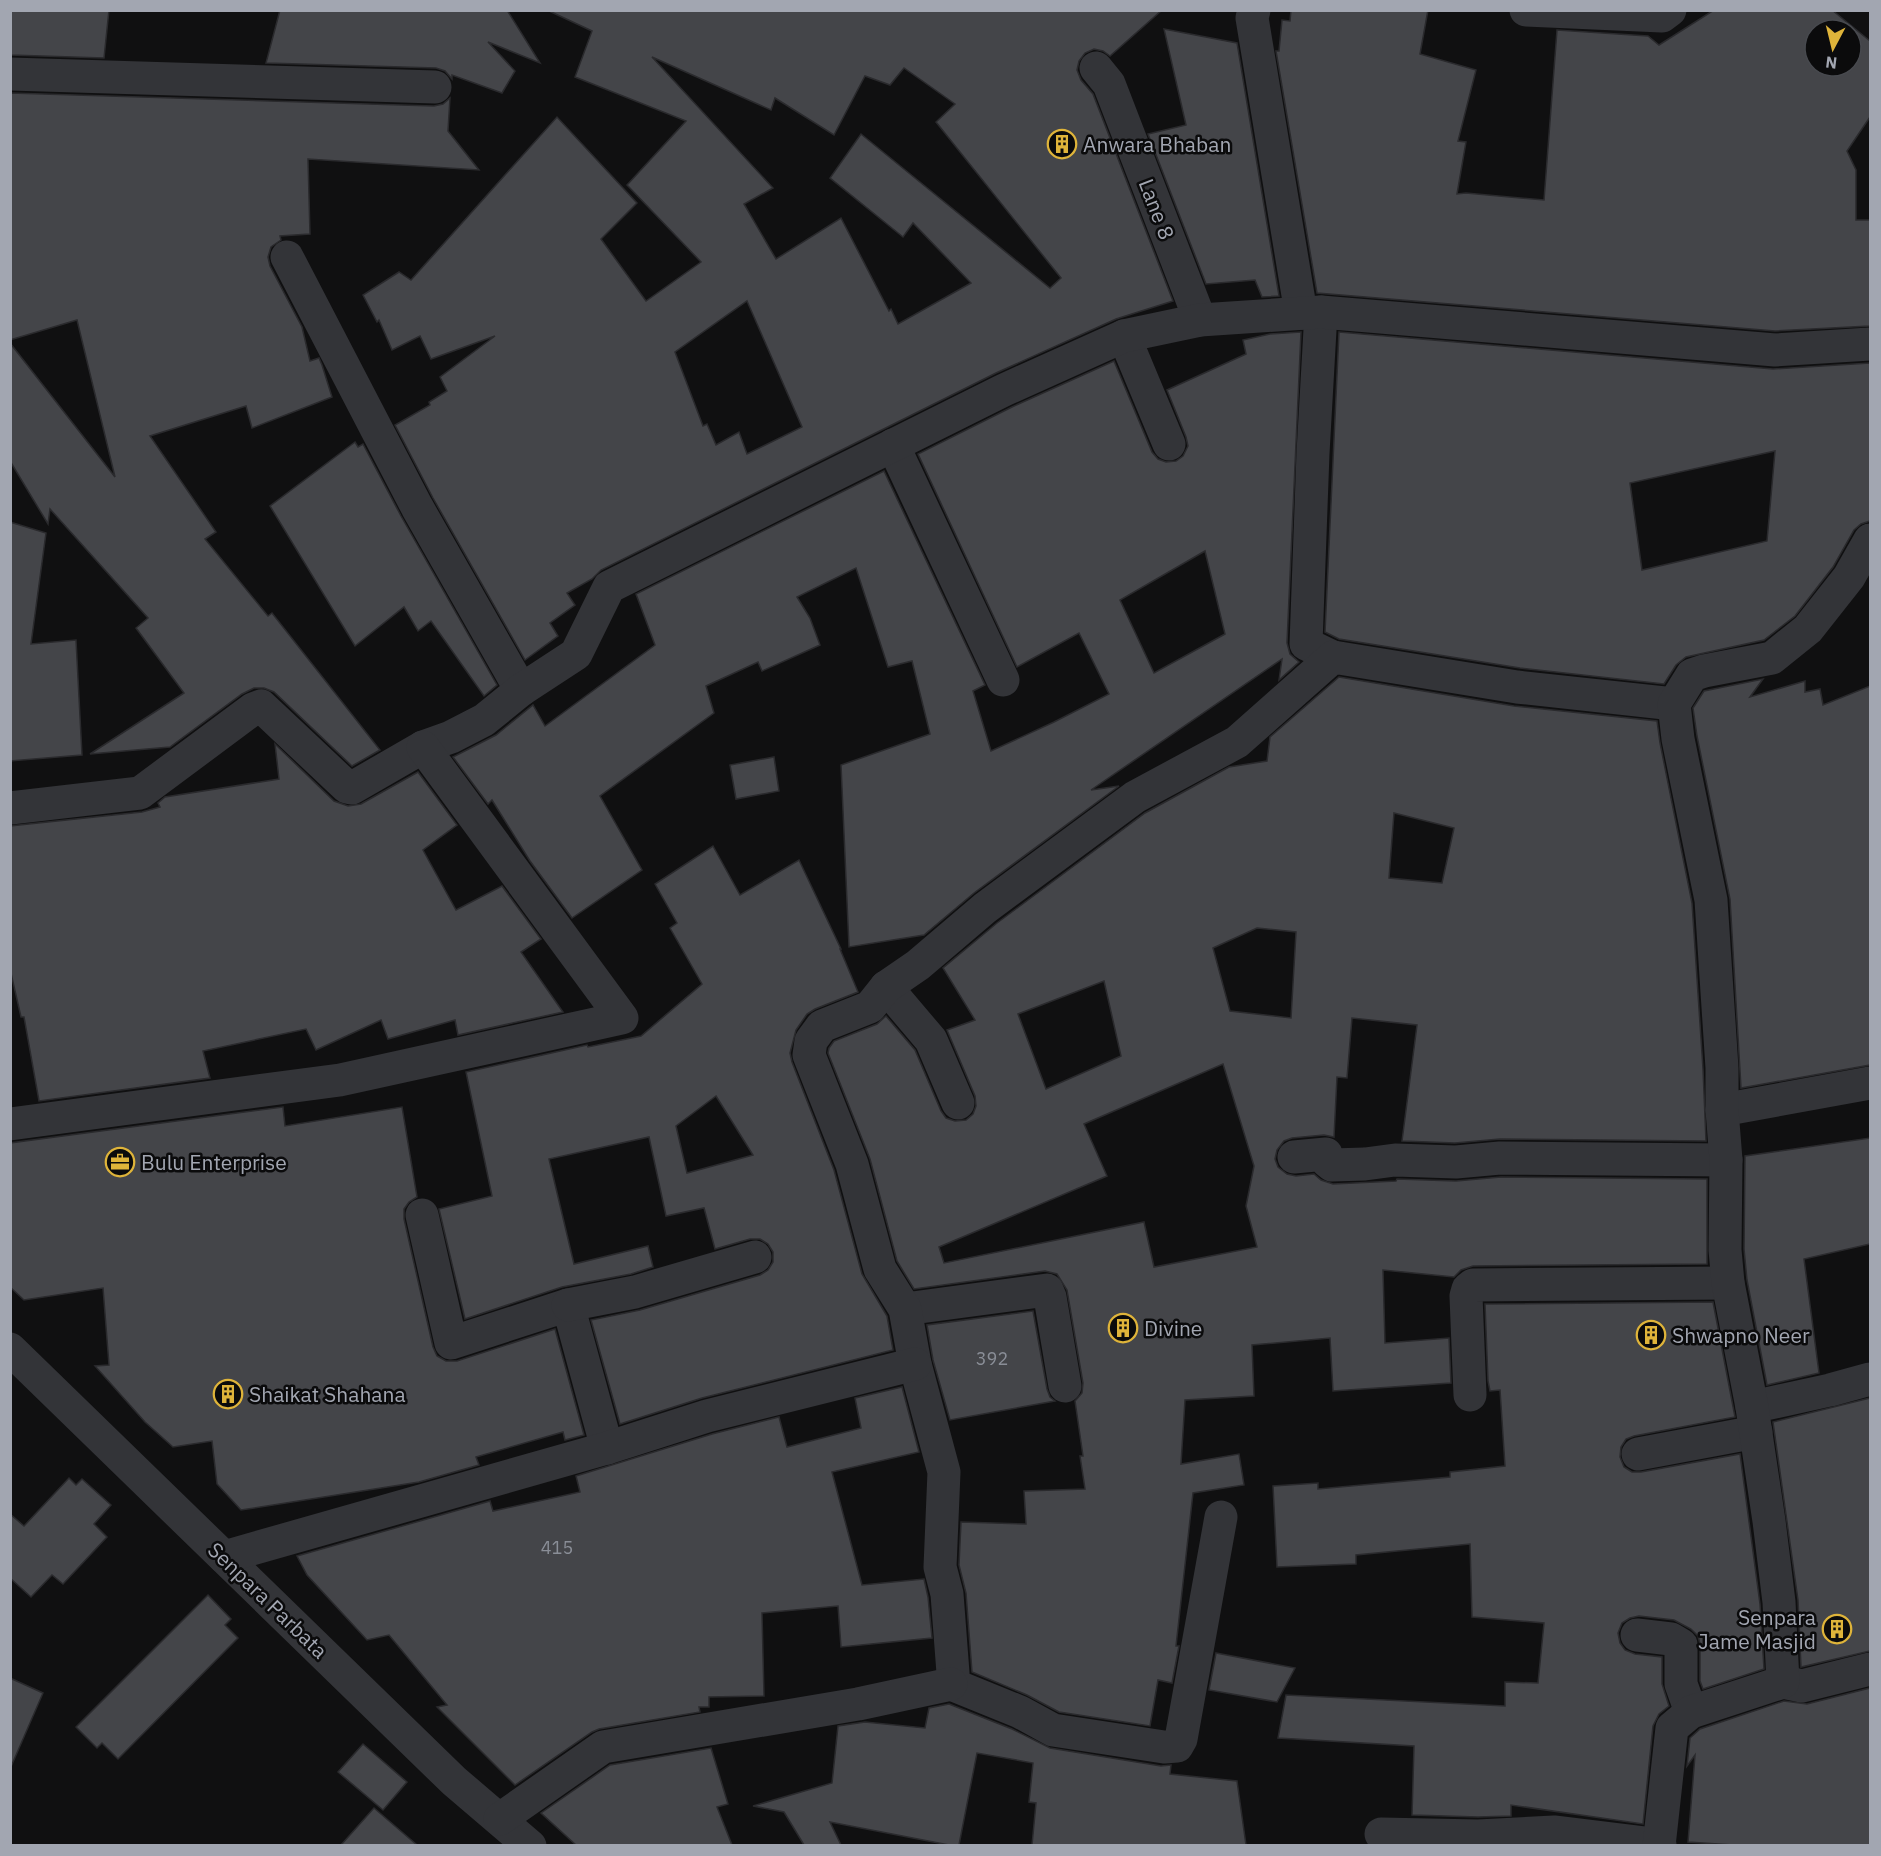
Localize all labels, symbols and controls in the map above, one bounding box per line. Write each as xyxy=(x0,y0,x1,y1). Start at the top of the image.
north arrow xyxy=(1803,18,1863,78)
text: N xyxy=(1824,52,1838,74)
building icon: Anwara Bhaban xyxy=(1046,128,1078,160)
place label: Anwara Bhaban xyxy=(1083,130,1231,158)
street label: Lane 8 xyxy=(1133,175,1181,243)
office icon: Bulu Enterprise xyxy=(104,1146,136,1178)
place label: Bulu Enterprise xyxy=(141,1148,287,1176)
building icon: Divine xyxy=(1107,1312,1139,1344)
place label: Divine xyxy=(1144,1314,1202,1342)
building icon: Shwapno Neer xyxy=(1635,1319,1667,1351)
place label: Shwapno Neer xyxy=(1672,1321,1810,1349)
house number: 392 xyxy=(976,1347,1008,1370)
building icon: Shaikat Shahana xyxy=(212,1378,244,1410)
place label: Shaikat Shahana xyxy=(249,1380,406,1408)
street label: Senpara Parbata xyxy=(202,1536,334,1664)
house number: 415 xyxy=(541,1536,573,1559)
place label: Senpara Jame Masjid xyxy=(1698,1603,1816,1655)
building icon: Senpara Jame Masjid xyxy=(1821,1613,1853,1645)

